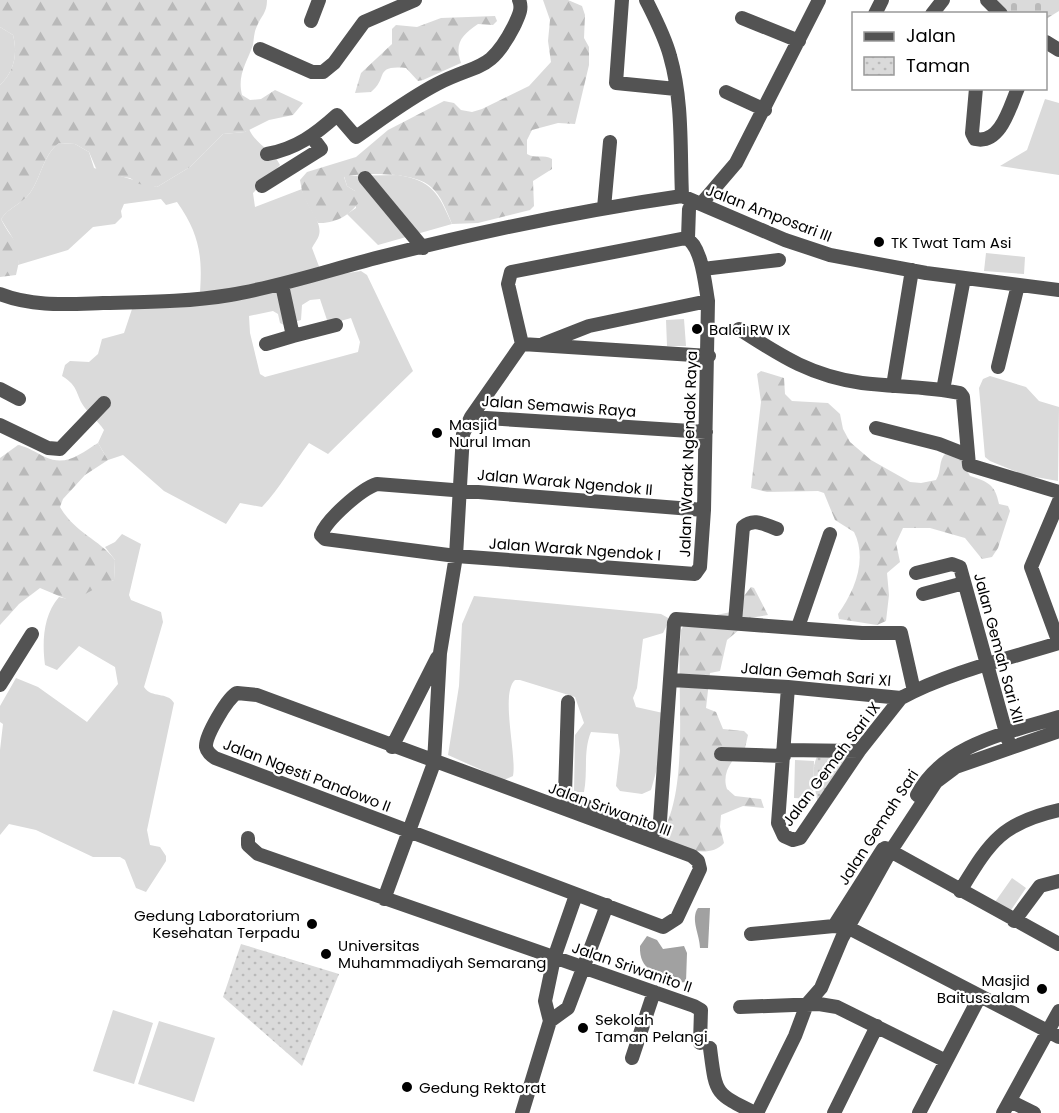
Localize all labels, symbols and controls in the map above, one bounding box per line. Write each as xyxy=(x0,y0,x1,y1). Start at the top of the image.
legend xyxy=(852,12,1047,90)
text: Jalan xyxy=(906,23,956,48)
text: Taman xyxy=(906,53,970,78)
street label: Jalan Amposari III xyxy=(703,179,835,247)
place label: TK Twat Tam Asi xyxy=(891,232,1011,253)
marker: TK Twat Tam Asi xyxy=(872,235,886,249)
place label: Balai RW IX xyxy=(709,319,791,340)
marker: Balai RW IX xyxy=(690,322,704,336)
street label: Jalan Warak Ngendok Raya xyxy=(674,350,702,558)
street label: Jalan Semawis Raya xyxy=(481,390,637,422)
place label: Masjid Nurul Iman xyxy=(449,414,531,452)
marker: Masjid Nurul Iman xyxy=(430,426,444,440)
street label: Jalan Warak Ngendok II xyxy=(476,464,654,500)
street label: Jalan Warak Ngendok I xyxy=(488,533,662,565)
street label: Jalan Gemah Sari XII xyxy=(969,571,1029,725)
street label: Jalan Gemah Sari XI xyxy=(740,657,892,691)
street label: Jalan Gemah Sari IX xyxy=(778,698,884,830)
street label: Jalan Ngesti Pandowo II xyxy=(220,733,394,817)
street label: Jalan Gemah Sari xyxy=(834,766,922,888)
street label: Jalan Sriwanito III xyxy=(546,777,674,841)
place label: Gedung Laboratorium Kesehatan Terpadu xyxy=(134,905,300,943)
marker: Gedung Laboratorium Kesehatan Terpadu xyxy=(305,917,319,931)
place label: Universitas Muhammadiyah Semarang xyxy=(338,935,547,973)
street label: Jalan Sriwanito II xyxy=(569,937,695,997)
marker: Universitas Muhammadiyah Semarang xyxy=(319,947,333,961)
place label: Masjid Baitussalam xyxy=(937,970,1030,1008)
marker: Masjid Baitussalam xyxy=(1035,982,1049,996)
place label: Sekolah Taman Pelangi xyxy=(595,1009,708,1047)
marker: Sekolah Taman Pelangi xyxy=(576,1021,590,1035)
place label: Gedung Rektorat xyxy=(419,1077,546,1098)
marker: Gedung Rektorat xyxy=(400,1080,414,1094)

